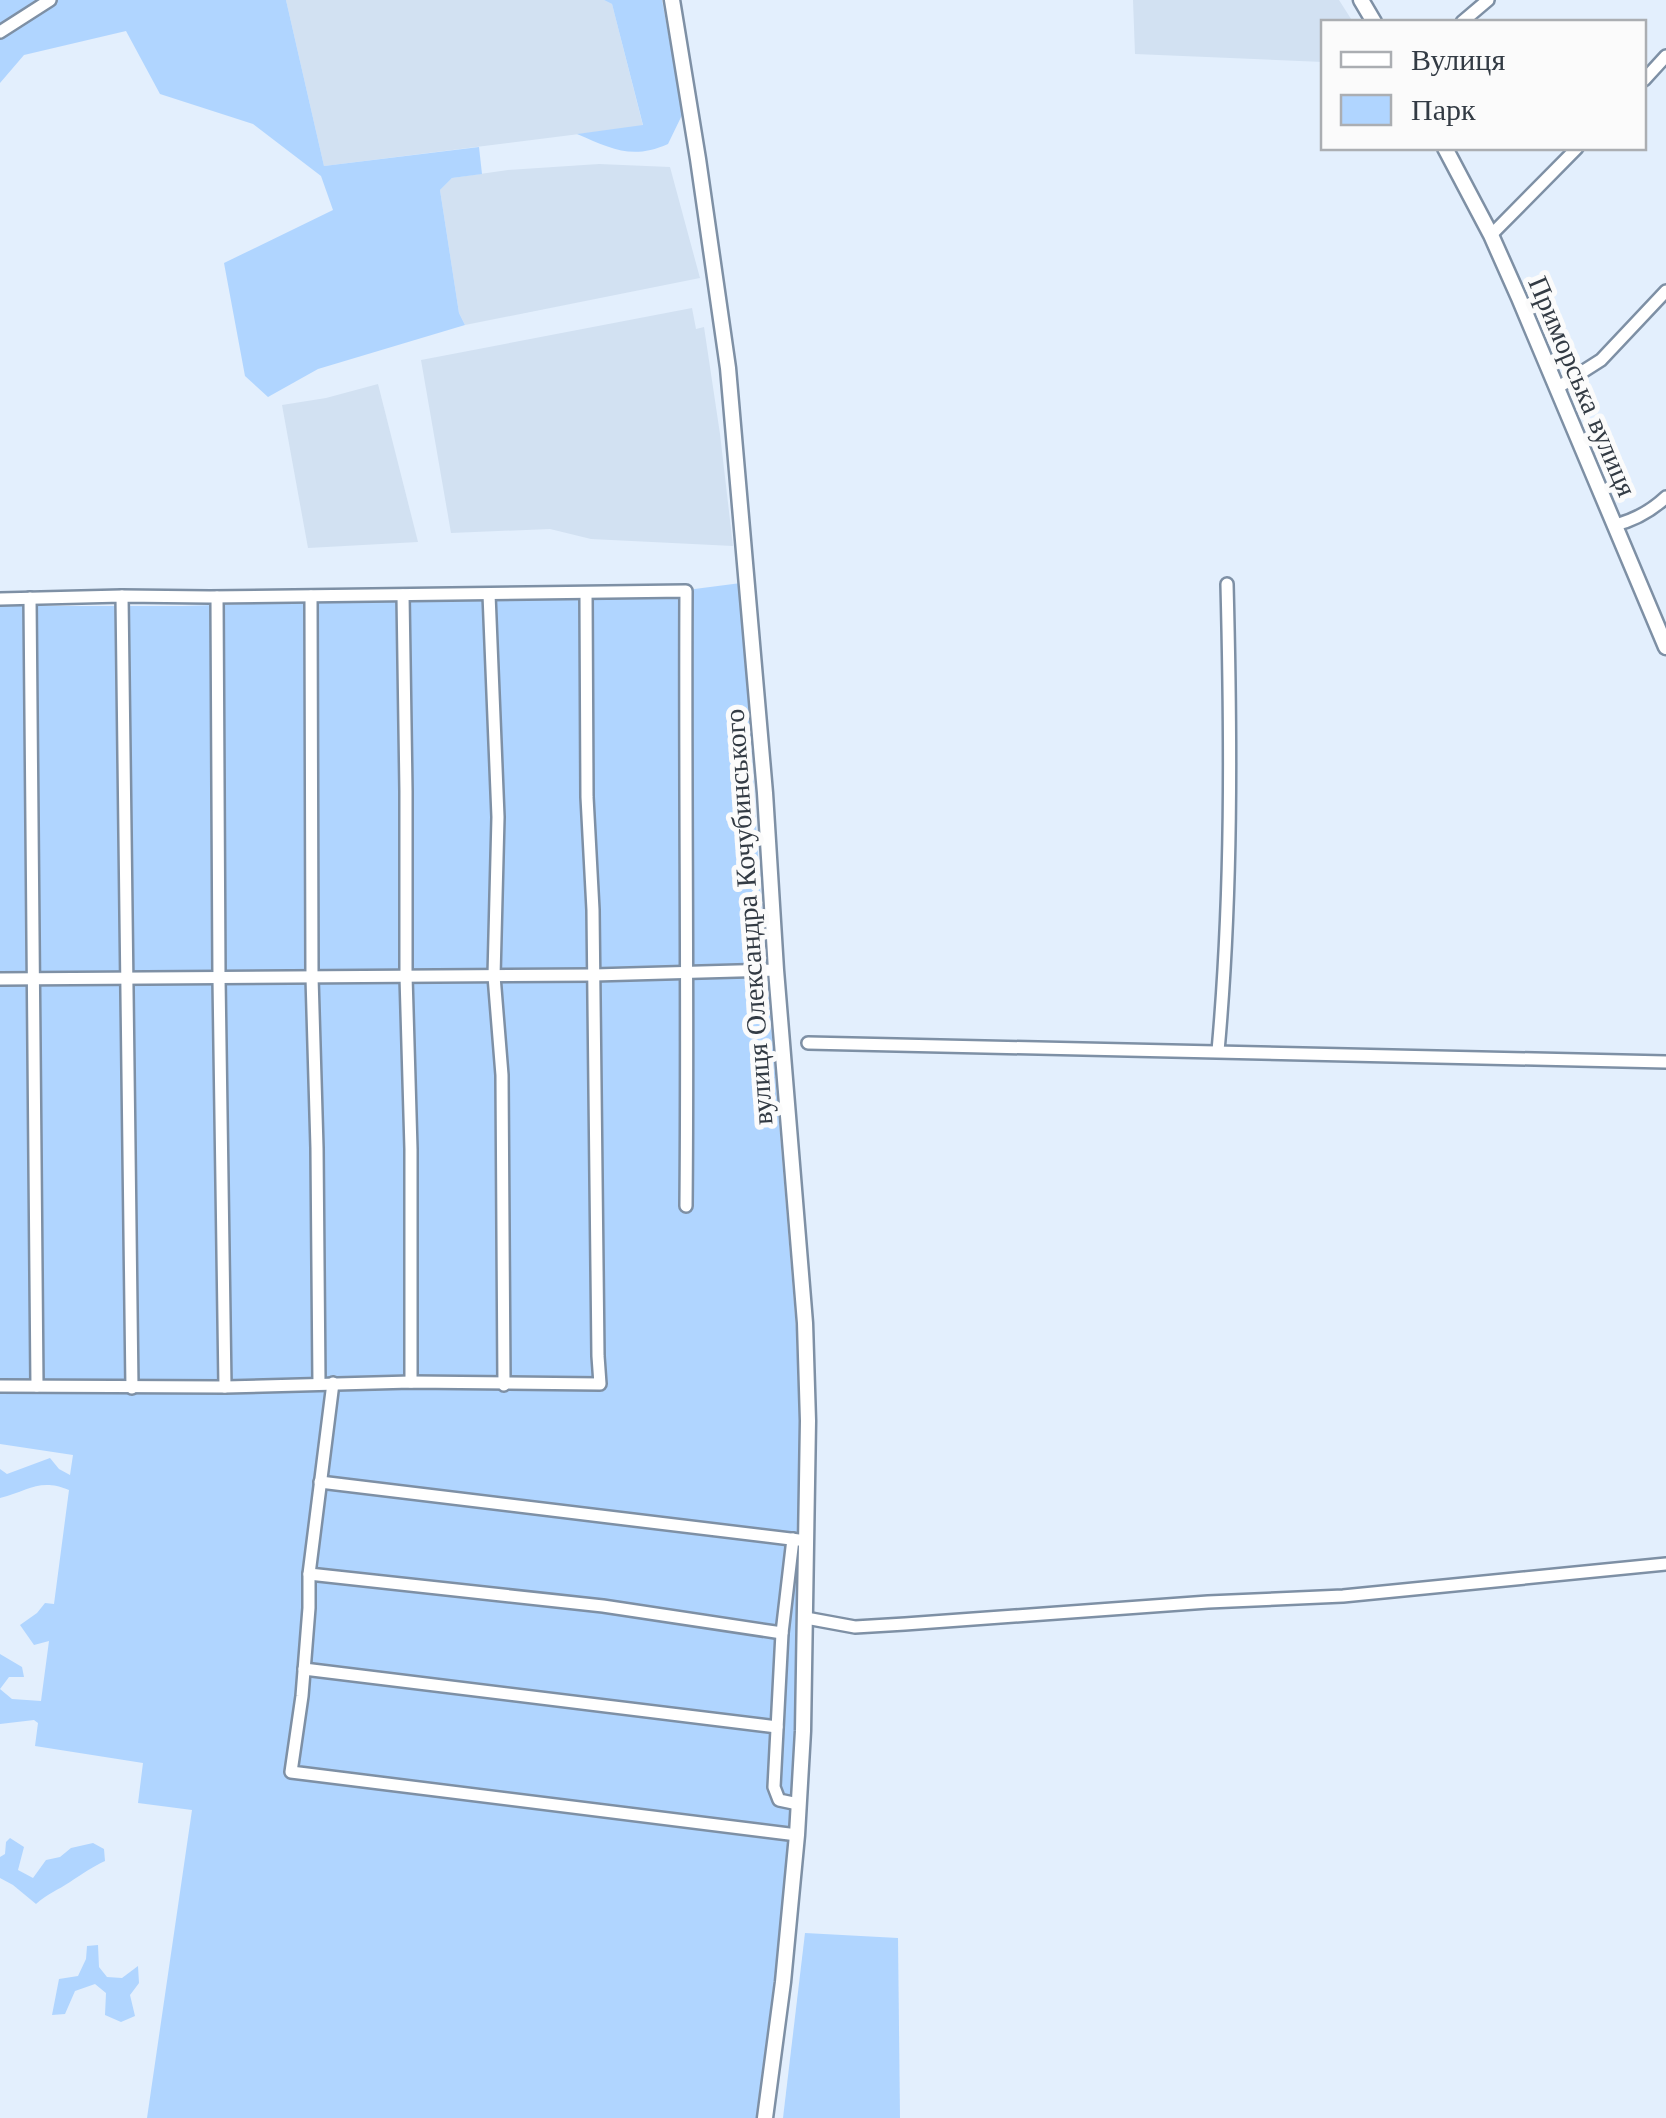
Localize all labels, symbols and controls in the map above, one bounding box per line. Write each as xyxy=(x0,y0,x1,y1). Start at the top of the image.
legend xyxy=(1321,20,1646,150)
text: Вулиця xyxy=(1411,41,1505,78)
text: Парк xyxy=(1411,91,1476,128)
street label: Приморська вулиця xyxy=(1520,271,1645,502)
street label: вулиця Олександра Кочубинського xyxy=(716,708,780,1126)

